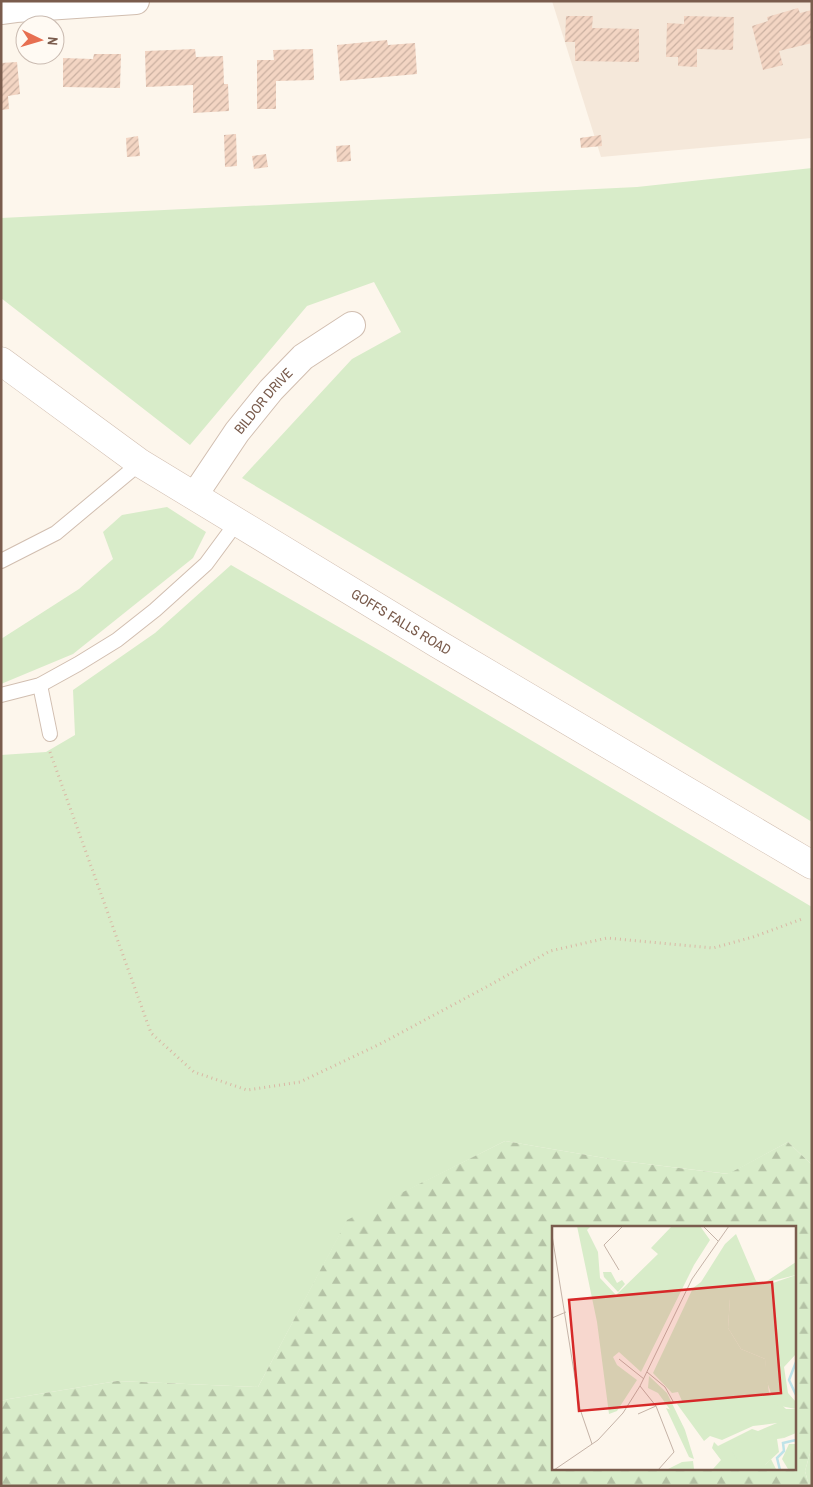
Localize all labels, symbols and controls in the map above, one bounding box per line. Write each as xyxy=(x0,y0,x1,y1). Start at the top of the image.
north arrow xyxy=(15,15,65,65)
text: N xyxy=(44,36,62,46)
street label: BILDOR DRIVE xyxy=(230,364,297,437)
street label: GOFFS FALLS ROAD xyxy=(348,584,454,659)
inset map xyxy=(552,1226,796,1470)

